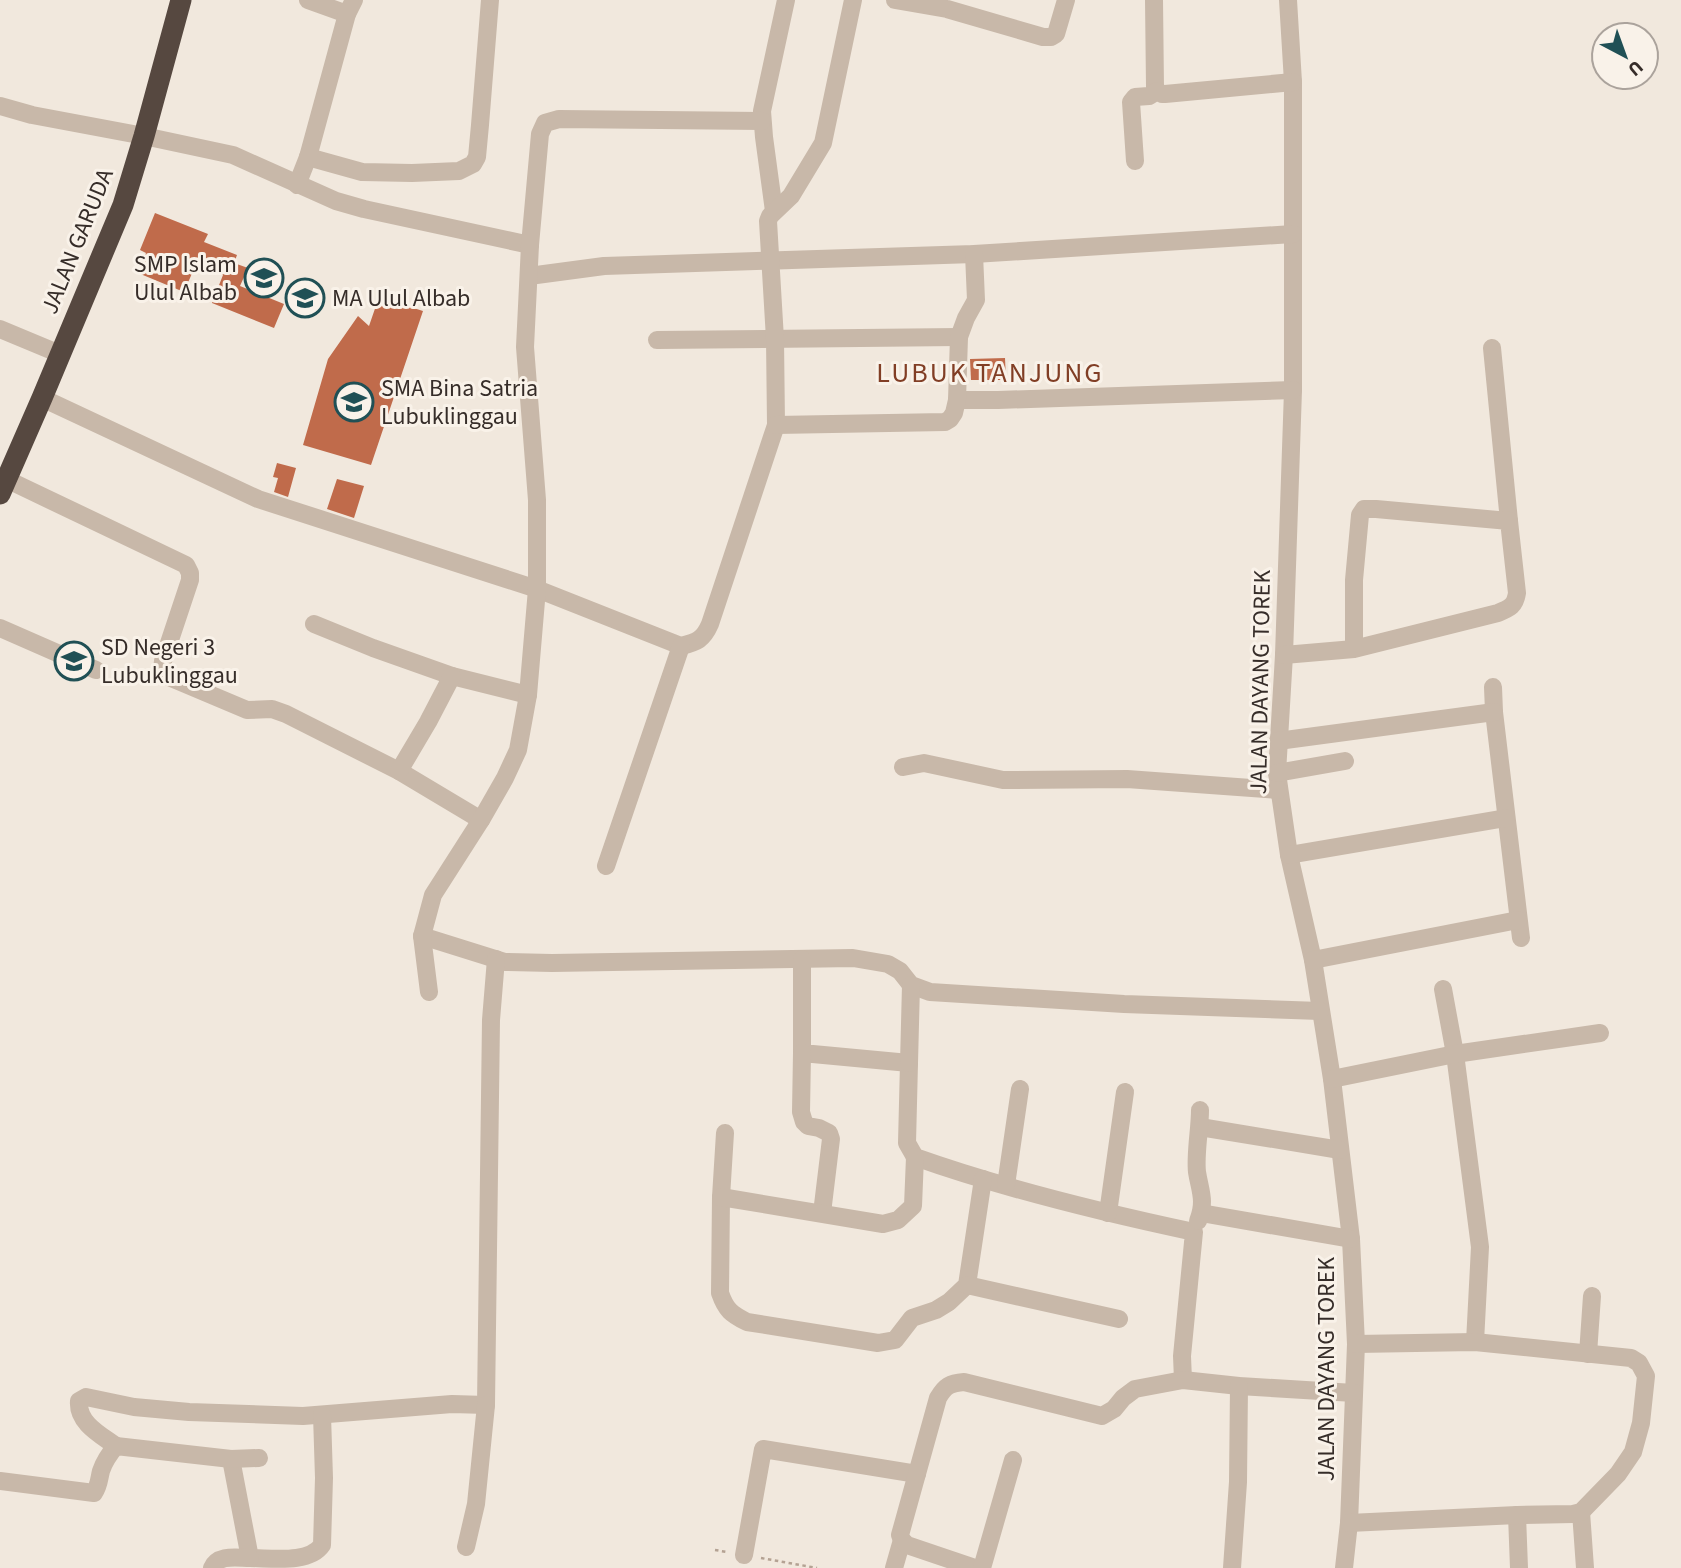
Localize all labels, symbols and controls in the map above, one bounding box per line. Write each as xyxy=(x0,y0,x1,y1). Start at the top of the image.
north arrow xyxy=(1590,21,1660,91)
text: U xyxy=(1622,53,1649,82)
street label: JALAN GARUDA xyxy=(32,163,123,319)
place label: SMP Islam Ulul Albab xyxy=(134,247,237,310)
school or university icon: SMP Islam Ulul Albab xyxy=(243,257,285,299)
school or university icon: MA Ulul Albab xyxy=(284,277,326,319)
place label: MA Ulul Albab xyxy=(332,281,470,316)
district label: LUBUK TANJUNG xyxy=(876,353,1104,393)
place label: SMA Bina Satria Lubuklinggau xyxy=(381,371,538,434)
school or university icon: SMA Bina Satria Lubuklinggau xyxy=(333,381,375,423)
street label: JALAN DAYANG TOREK xyxy=(1241,569,1280,795)
place label: SD Negeri 3 Lubuklinggau xyxy=(101,630,238,693)
school or university icon: SD Negeri 3 Lubuklinggau xyxy=(53,640,95,682)
street label: JALAN DAYANG TOREK xyxy=(1309,1257,1344,1481)

